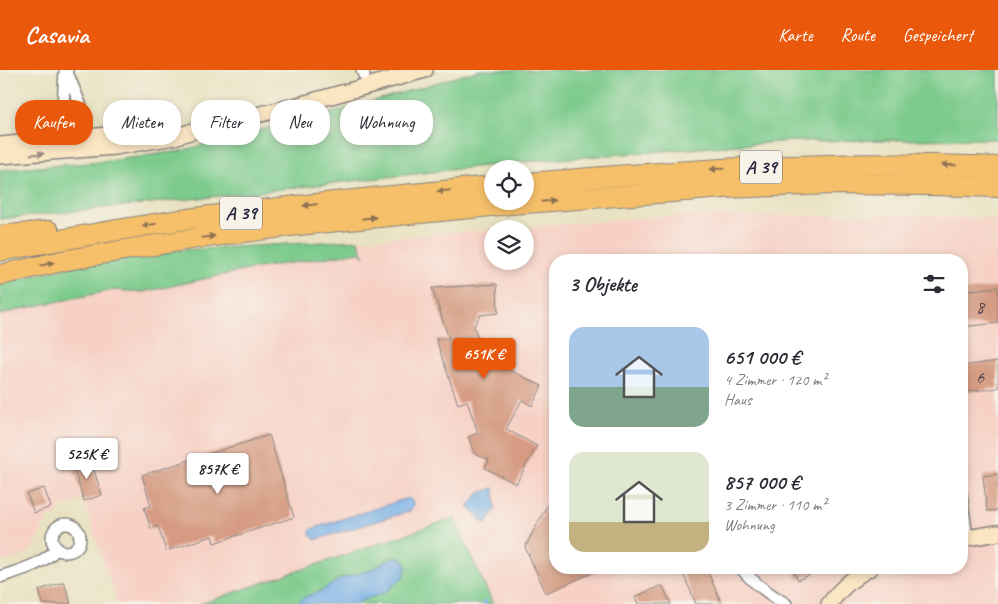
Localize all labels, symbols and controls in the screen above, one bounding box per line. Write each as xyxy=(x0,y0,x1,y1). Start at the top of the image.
text: Casavia xyxy=(25,20,89,50)
text: Karte xyxy=(778,24,813,46)
text: Route xyxy=(841,24,875,46)
text: Gespeichert xyxy=(903,24,973,46)
chip: Kaufen xyxy=(15,100,93,145)
chip: Mieten xyxy=(103,100,181,145)
chip: Filter xyxy=(191,100,260,145)
chip: Neu xyxy=(270,100,330,145)
chip: Wohnung xyxy=(340,100,433,145)
one-way arrow xyxy=(29,149,45,157)
road number: A 39 xyxy=(740,150,782,184)
map controls xyxy=(484,160,534,270)
button: locate xyxy=(484,160,534,210)
one-way arrow xyxy=(941,161,957,169)
one-way arrow xyxy=(709,165,725,173)
one-way arrow xyxy=(436,187,452,195)
road number: A 39 xyxy=(220,196,262,230)
one-way arrow xyxy=(540,197,556,205)
one-way arrow xyxy=(301,201,317,209)
one-way arrow xyxy=(361,214,377,222)
button: layers xyxy=(484,220,534,270)
one-way arrow xyxy=(140,222,156,230)
one-way arrow xyxy=(200,233,216,241)
one-way arrow xyxy=(40,260,55,268)
icon: filters xyxy=(920,270,948,298)
text: 3 Objekte xyxy=(569,271,637,297)
house number: 8 xyxy=(976,296,986,318)
pin: 651K € xyxy=(443,338,525,380)
text: 651K € xyxy=(464,344,504,364)
text: 651 000 € xyxy=(724,344,800,370)
icon: home xyxy=(609,347,669,407)
house number: 6 xyxy=(976,366,985,388)
text: 4 Zimmer · 120 m² xyxy=(724,370,826,390)
text: Haus xyxy=(724,390,751,410)
pin: 525K € xyxy=(46,438,128,480)
text: 525K € xyxy=(67,444,107,464)
pin: 857K € xyxy=(177,452,259,495)
text: 857K € xyxy=(198,459,238,479)
text: 857 000 € xyxy=(724,469,800,495)
icon: home xyxy=(609,472,669,532)
text: 3 Zimmer · 110 m² xyxy=(724,495,826,515)
text: Wohnung xyxy=(724,515,775,535)

